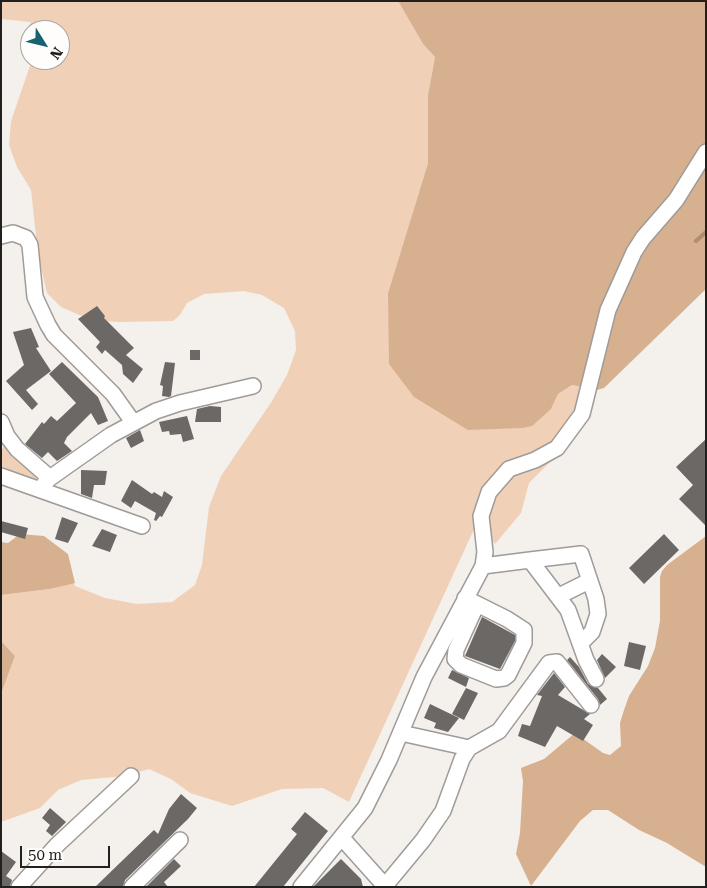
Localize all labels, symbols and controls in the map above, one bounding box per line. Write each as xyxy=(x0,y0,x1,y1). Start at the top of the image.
north arrow xyxy=(20,20,70,70)
text: N xyxy=(47,44,66,62)
scale bar xyxy=(22,836,112,868)
text: 50 m xyxy=(28,846,62,864)

